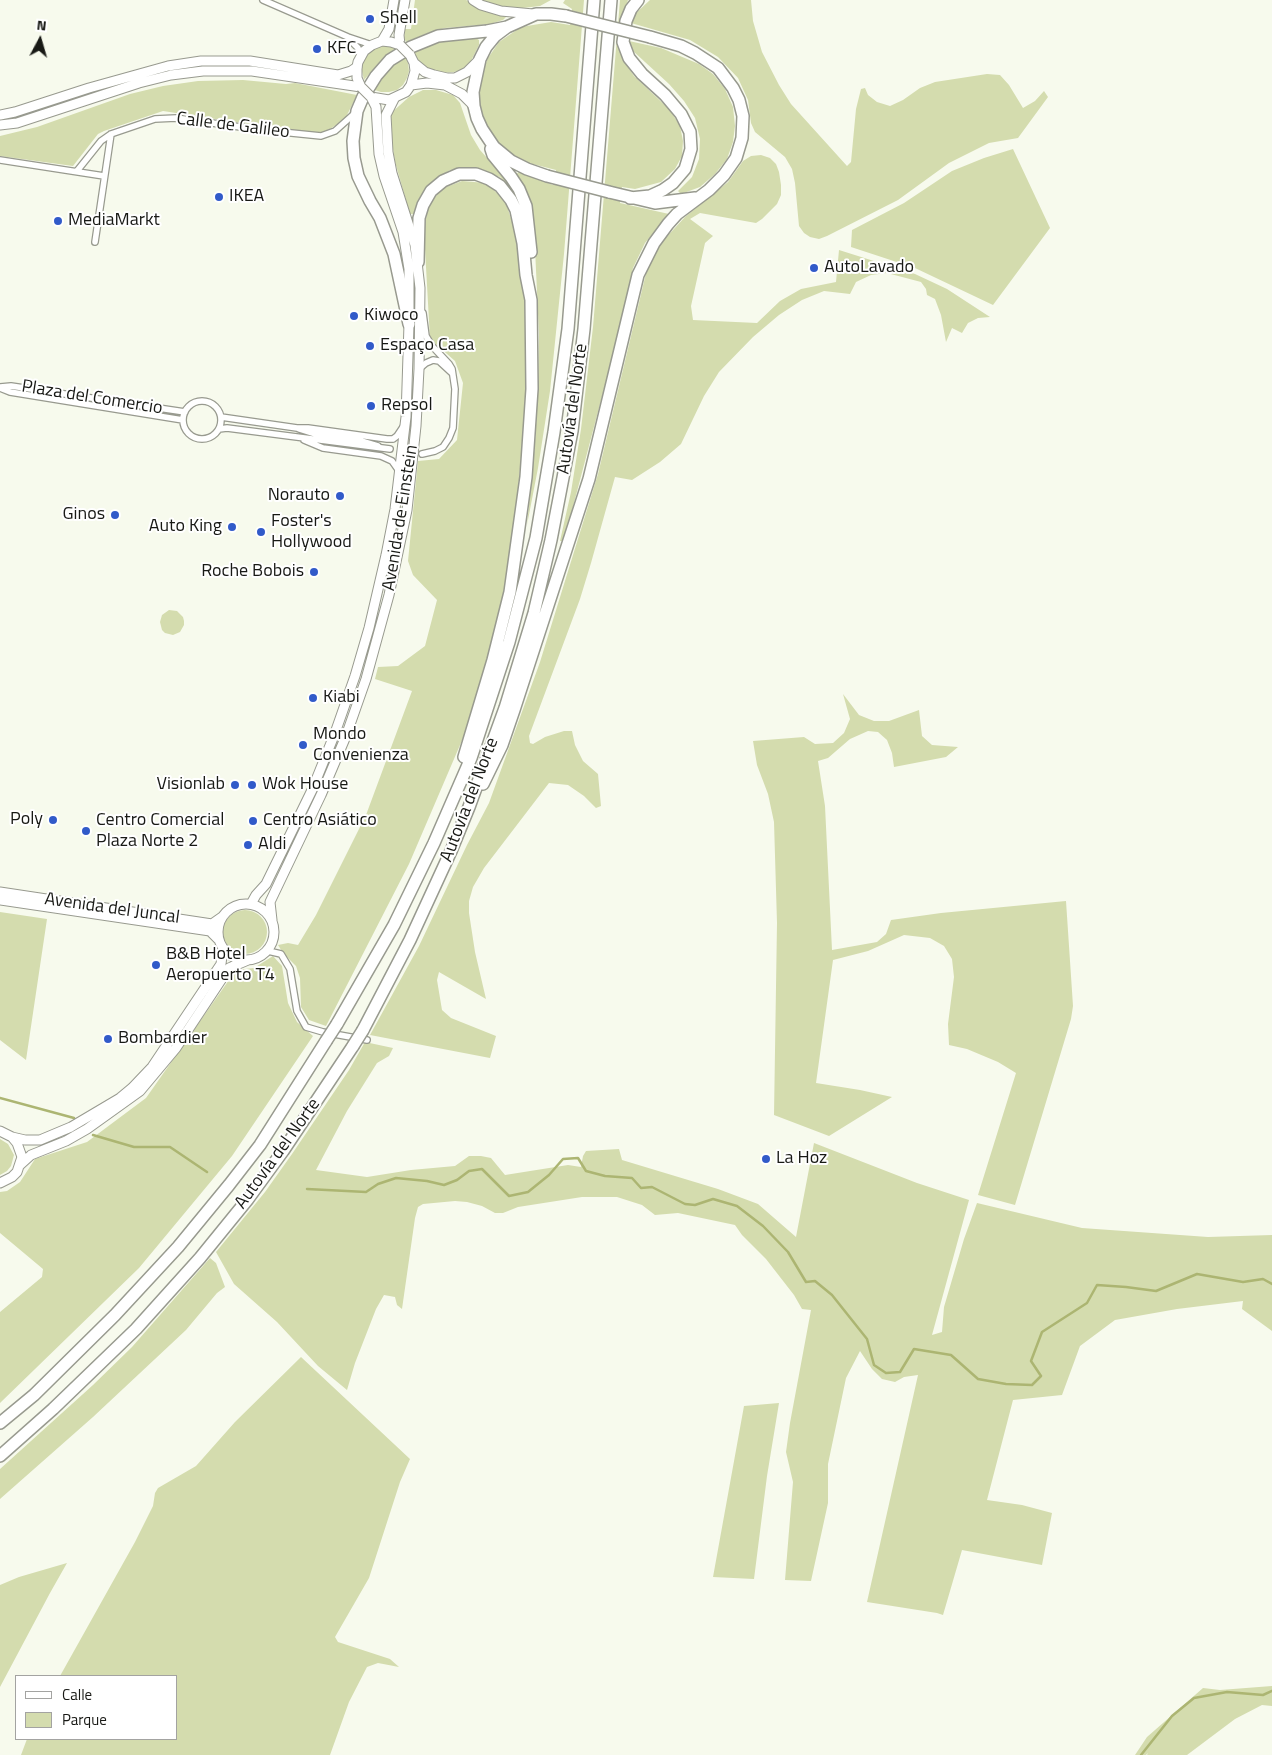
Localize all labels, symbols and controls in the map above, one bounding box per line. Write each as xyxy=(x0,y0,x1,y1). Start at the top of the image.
place label: Shell xyxy=(380,8,417,30)
marker: Shell xyxy=(364,13,376,25)
text: N xyxy=(36,14,48,36)
north arrow xyxy=(15,15,65,65)
place label: KFC xyxy=(327,38,356,60)
marker: KFC xyxy=(311,43,323,55)
street label: Calle de Galileo xyxy=(175,108,291,144)
place label: IKEA xyxy=(229,186,264,208)
marker: IKEA xyxy=(213,191,225,203)
place label: MediaMarkt xyxy=(68,210,160,232)
marker: MediaMarkt xyxy=(52,215,64,227)
place label: AutoLavado xyxy=(824,257,914,279)
marker: AutoLavado xyxy=(808,262,820,274)
place label: Kiwoco xyxy=(364,305,419,327)
marker: Kiwoco xyxy=(348,310,360,322)
place label: Espaço Casa xyxy=(380,335,474,357)
marker: Espaço Casa xyxy=(364,340,376,352)
street label: Autovía del Norte xyxy=(553,342,593,476)
street label: Plaza del Comercio xyxy=(20,376,164,420)
place label: Repsol xyxy=(381,395,433,417)
marker: Repsol xyxy=(365,400,377,412)
street label: Avenida de Einstein xyxy=(379,443,423,593)
place label: Norauto xyxy=(268,485,330,507)
marker: Norauto xyxy=(334,490,346,502)
place label: Ginos xyxy=(62,504,105,526)
marker: Ginos xyxy=(109,509,121,521)
place label: Foster's Hollywood xyxy=(271,511,352,554)
place label: Auto King xyxy=(149,516,222,538)
marker: Auto King xyxy=(226,521,238,533)
marker: Foster's Hollywood xyxy=(255,526,267,538)
place label: Roche Bobois xyxy=(201,561,304,583)
marker: Roche Bobois xyxy=(308,566,320,578)
place label: Kiabi xyxy=(323,687,360,709)
marker: Kiabi xyxy=(307,692,319,704)
place label: Mondo Convenienza xyxy=(313,724,409,766)
street label: Autovía del Norte xyxy=(436,735,504,865)
marker: Mondo Convenienza xyxy=(297,739,309,751)
place label: Visionlab xyxy=(156,774,225,796)
place label: Wok House xyxy=(262,774,348,796)
marker: Visionlab xyxy=(229,779,241,791)
marker: Wok House xyxy=(246,779,258,791)
place label: Poly xyxy=(10,809,43,831)
place label: Centro Comercial Plaza Norte 2 xyxy=(96,810,224,852)
place label: Centro Asiático xyxy=(263,810,377,832)
marker: Poly xyxy=(47,814,59,826)
marker: Centro Asiático xyxy=(247,815,259,827)
marker: Centro Comercial Plaza Norte 2 xyxy=(80,825,92,837)
place label: Aldi xyxy=(258,834,286,856)
marker: Aldi xyxy=(242,839,254,851)
street label: Avenida del Juncal xyxy=(43,889,181,929)
place label: B&B Hotel Aeropuerto T4 xyxy=(166,944,275,986)
marker: B&B Hotel Aeropuerto T4 xyxy=(150,959,162,971)
place label: Bombardier xyxy=(118,1028,207,1050)
marker: Bombardier xyxy=(102,1033,114,1045)
street label: Autovía del Norte xyxy=(231,1094,325,1214)
place label: La Hoz xyxy=(776,1148,827,1170)
marker: La Hoz xyxy=(760,1153,772,1165)
legend xyxy=(15,1675,178,1740)
text: Calle xyxy=(62,1683,92,1706)
text: Parque xyxy=(62,1708,107,1731)

